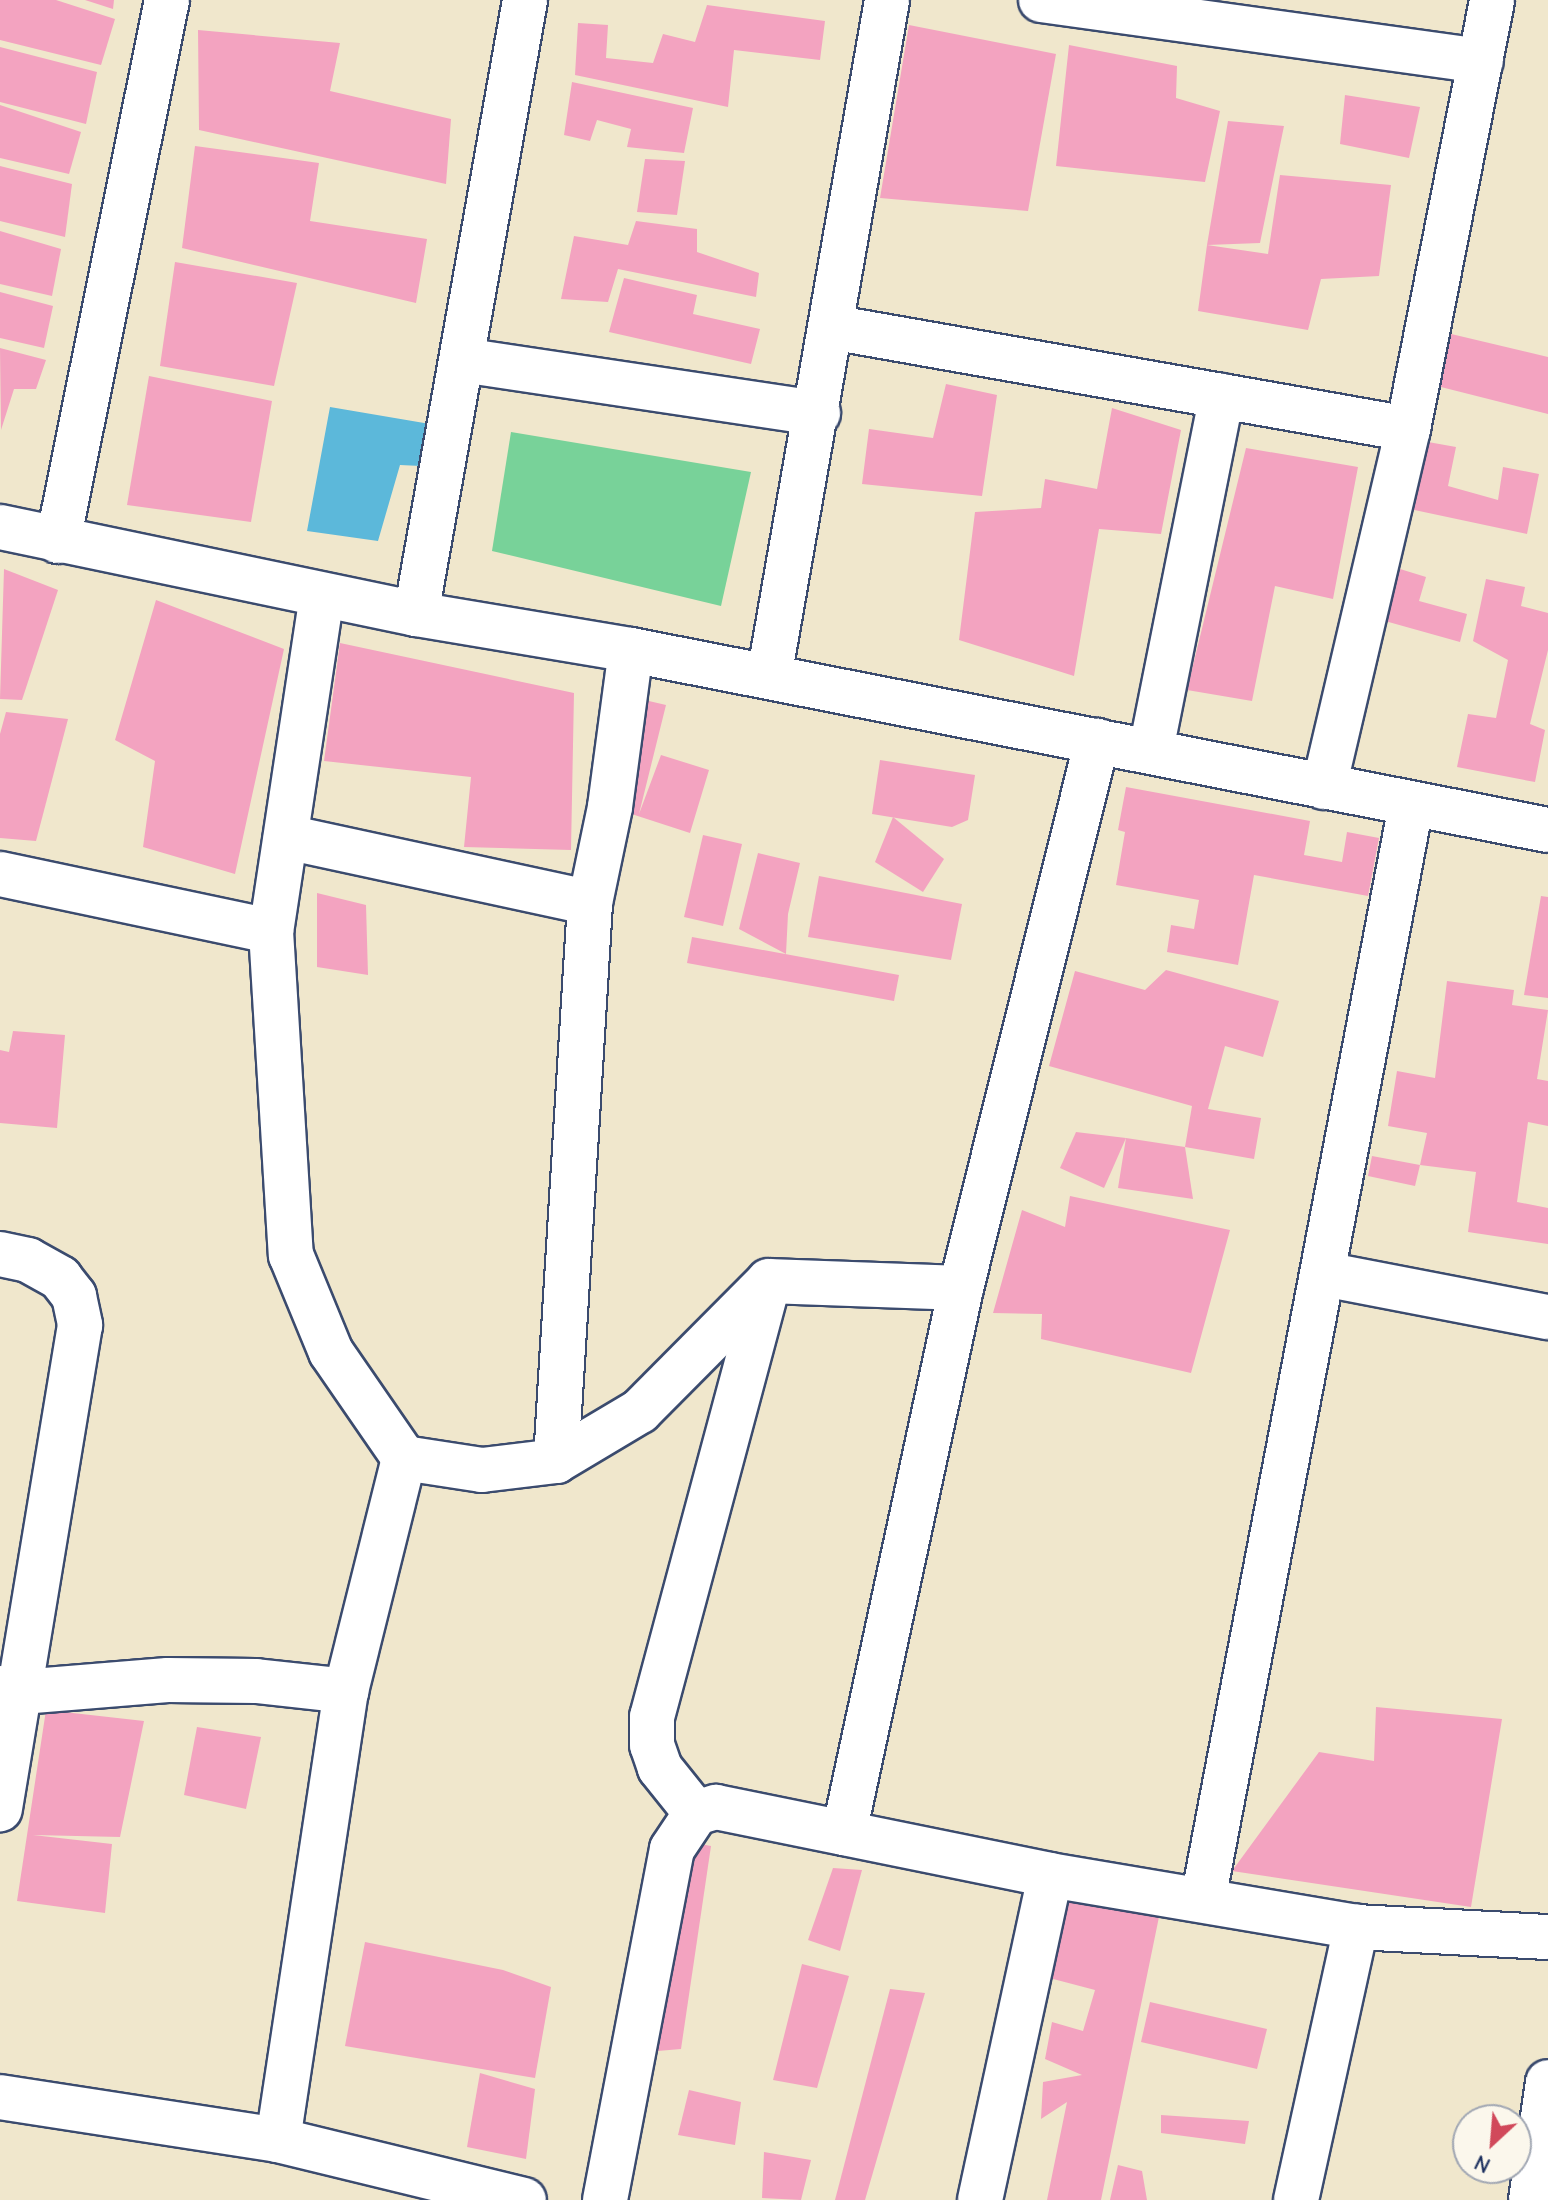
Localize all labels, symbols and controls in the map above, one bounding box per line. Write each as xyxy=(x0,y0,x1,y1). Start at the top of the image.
north arrow xyxy=(1452,2104,1532,2184)
text: N xyxy=(1470,2149,1495,2179)

